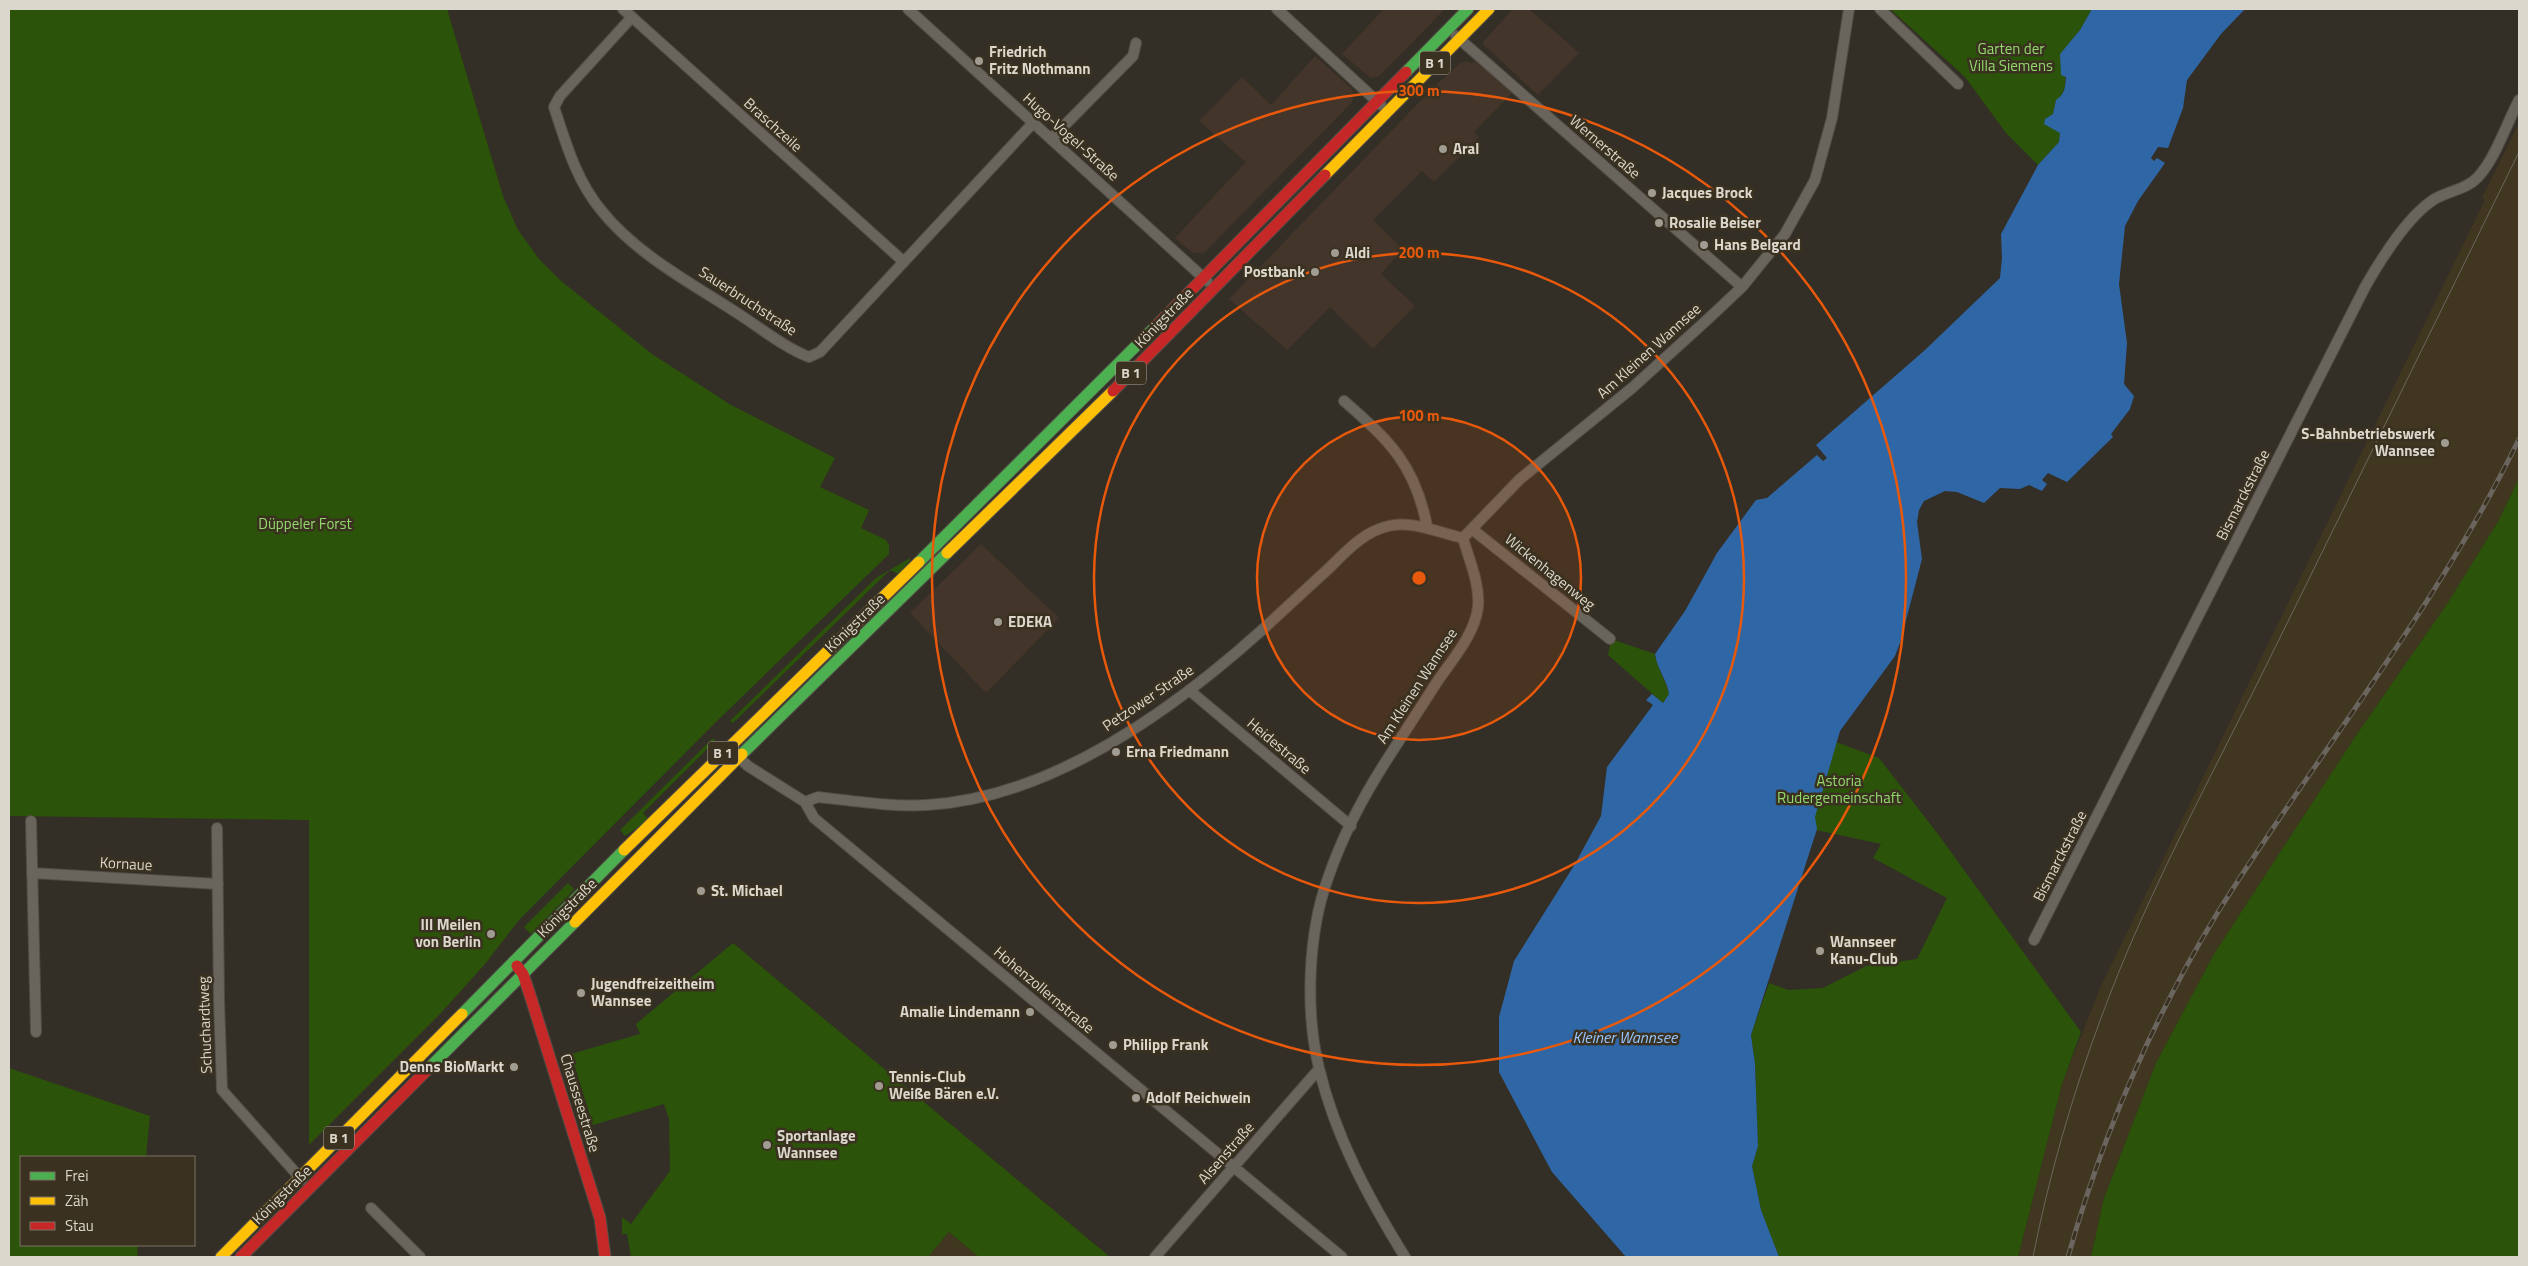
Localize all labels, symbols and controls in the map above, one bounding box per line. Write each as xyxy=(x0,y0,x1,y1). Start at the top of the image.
park label: Garten der Villa Siemens xyxy=(1969,37,2053,77)
place label: Friedrich Fritz Nothmann xyxy=(989,40,1091,80)
road number: B 1 xyxy=(1420,52,1450,74)
marker: Friedrich Fritz Nothmann xyxy=(973,55,985,67)
text: 300 m xyxy=(1398,79,1440,102)
street label: Hugo-Vogel-Straße xyxy=(1018,87,1125,186)
street label: Braschzeile xyxy=(739,92,808,157)
street label: Wernerstraße xyxy=(1565,109,1646,184)
place label: Aral xyxy=(1453,137,1479,160)
marker: Aral xyxy=(1437,143,1449,155)
place label: Jacques Brock xyxy=(1662,181,1753,204)
marker: Jacques Brock xyxy=(1646,187,1658,199)
place label: Rosalie Beiser xyxy=(1669,211,1761,234)
marker: Rosalie Beiser xyxy=(1653,217,1665,229)
place label: Hans Belgard xyxy=(1714,233,1801,256)
marker: Hans Belgard xyxy=(1698,239,1710,251)
place label: Aldi xyxy=(1345,241,1370,264)
text: 200 m xyxy=(1398,241,1440,264)
marker: Aldi xyxy=(1329,247,1341,259)
street label: Sauerbruchstraße xyxy=(695,260,802,341)
place label: Postbank xyxy=(1244,260,1305,283)
marker: Postbank xyxy=(1309,266,1321,278)
street label: Königstraße xyxy=(1129,282,1198,353)
street label: Am Kleinen Wannsee xyxy=(1591,297,1706,404)
road number: B 1 xyxy=(1116,362,1146,384)
text: 100 m xyxy=(1398,404,1440,427)
place label: S-Bahnbetriebswerk Wannsee xyxy=(2301,422,2435,462)
marker: S-Bahnbetriebswerk Wannsee xyxy=(2439,437,2451,449)
street label: Bismarckstraße xyxy=(2210,445,2275,544)
park label: Düppeler Forst xyxy=(258,512,352,535)
street label: Wickenhagenweg xyxy=(1500,528,1601,616)
centre of rings xyxy=(1410,569,1428,587)
street label: Königstraße xyxy=(819,588,890,657)
place label: EDEKA xyxy=(1008,610,1052,633)
marker: EDEKA xyxy=(992,616,1004,628)
street label: Am Kleinen Wannsee xyxy=(1371,624,1463,748)
street label: Petzower Straße xyxy=(1097,658,1198,737)
street label: Heidestraße xyxy=(1242,712,1316,779)
place label: Erna Friedmann xyxy=(1126,740,1229,763)
road number: B 1 xyxy=(708,741,738,764)
marker: Erna Friedmann xyxy=(1110,746,1122,758)
park label: Astoria Rudergemeinschaft xyxy=(1777,769,1902,809)
street label: Bismarckstraße xyxy=(2027,806,2092,905)
street label: Kornaue xyxy=(99,851,153,876)
street label: Königstraße xyxy=(531,872,602,943)
place label: St. Michael xyxy=(711,879,783,902)
marker: St. Michael xyxy=(695,885,707,897)
place label: III Meilen von Berlin xyxy=(415,913,481,953)
marker: III Meilen von Berlin xyxy=(485,928,497,940)
place label: Wannseer Kanu-Club xyxy=(1830,930,1898,970)
street label: Hohenzollernstraße xyxy=(989,941,1100,1039)
marker: Wannseer Kanu-Club xyxy=(1814,945,1826,957)
place label: Jugendfreizeitheim Wannsee xyxy=(591,972,715,1012)
street label: Schuchardtweg xyxy=(191,976,218,1074)
marker: Jugendfreizeitheim Wannsee xyxy=(575,987,587,999)
place label: Amalie Lindemann xyxy=(900,1000,1020,1023)
marker: Amalie Lindemann xyxy=(1024,1006,1036,1018)
water label: Kleiner Wannsee xyxy=(1573,1025,1679,1049)
place label: Philipp Frank xyxy=(1123,1033,1209,1056)
marker: Philipp Frank xyxy=(1107,1039,1119,1051)
street label: Chausseestraße xyxy=(555,1051,606,1155)
place label: Denns BioMarkt xyxy=(400,1055,505,1078)
marker: Denns BioMarkt xyxy=(508,1061,520,1073)
place label: Tennis-Club Weiße Bären e.V. xyxy=(889,1065,999,1105)
marker: Tennis-Club Weiße Bären e.V. xyxy=(873,1080,885,1092)
place label: Adolf Reichwein xyxy=(1146,1086,1251,1109)
marker: Adolf Reichwein xyxy=(1130,1092,1142,1104)
street label: Alsenstraße xyxy=(1192,1116,1259,1189)
place label: Sportanlage Wannsee xyxy=(777,1124,856,1164)
road number: B 1 xyxy=(324,1126,354,1150)
marker: Sportanlage Wannsee xyxy=(761,1139,773,1151)
legend xyxy=(20,1156,195,1246)
street label: Königstraße xyxy=(246,1159,317,1230)
text: Frei xyxy=(65,1164,88,1187)
text: Zäh xyxy=(65,1189,89,1212)
text: Stau xyxy=(65,1214,94,1237)

